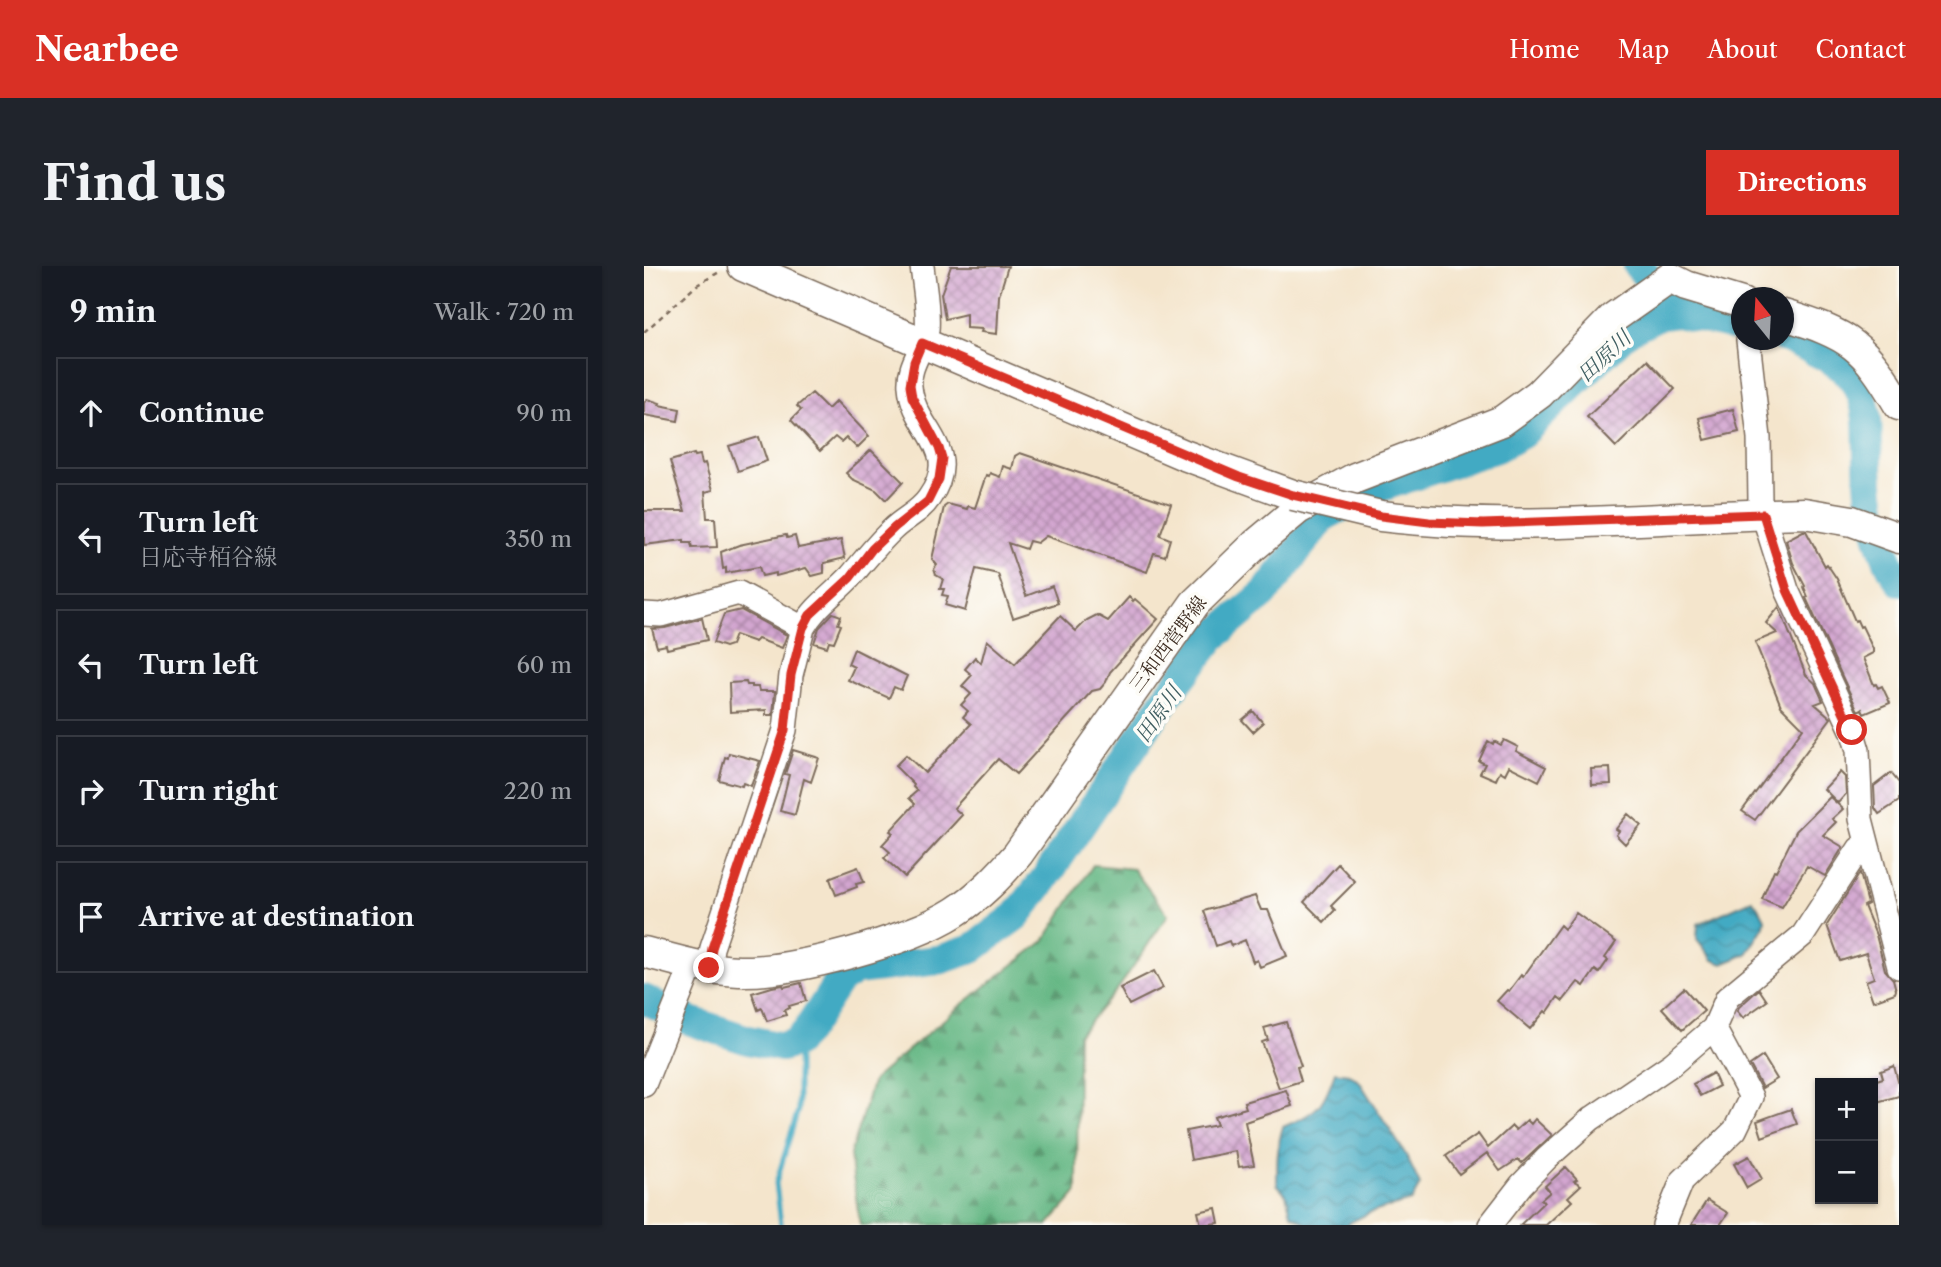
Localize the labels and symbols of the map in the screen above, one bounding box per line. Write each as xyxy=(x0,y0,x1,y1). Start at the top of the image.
north arrow xyxy=(1731,287,1794,350)
water label: 田原川 xyxy=(1572,324,1637,387)
street label: 三和西菅野線 xyxy=(1125,592,1211,696)
water label: 田原川 xyxy=(1130,679,1187,747)
route start xyxy=(1836,714,1867,745)
route end xyxy=(693,952,724,983)

